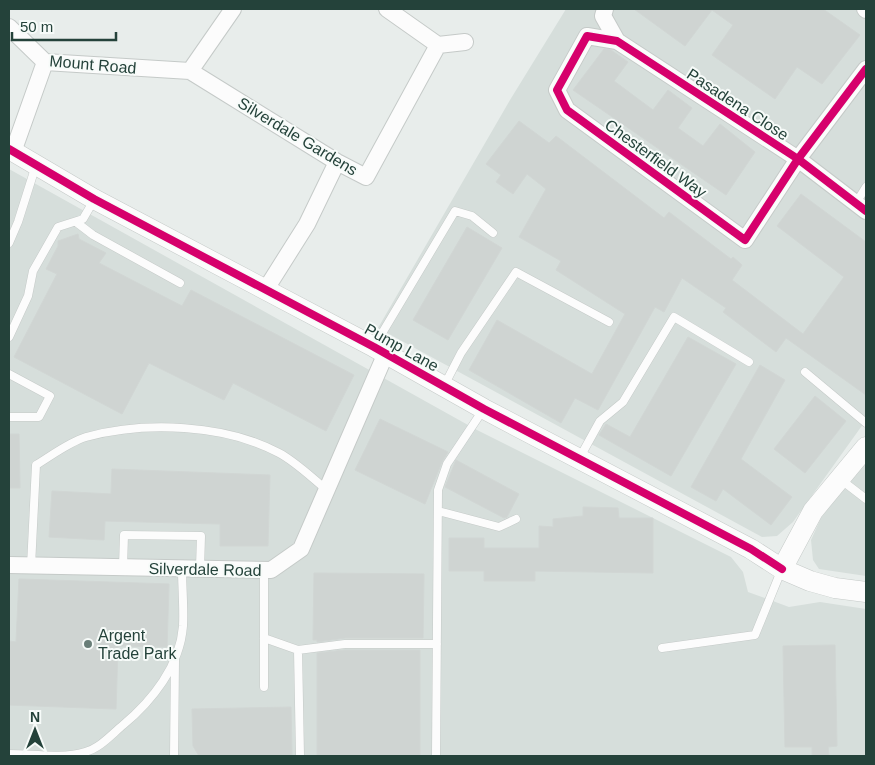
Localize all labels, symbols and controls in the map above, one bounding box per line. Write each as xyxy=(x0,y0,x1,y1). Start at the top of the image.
scale bar xyxy=(12,10,116,42)
text: 50 m xyxy=(20,18,53,35)
street label: Mount Road xyxy=(49,52,137,77)
street label: Pasadena Close xyxy=(684,65,792,144)
street label: Silverdale Gardens xyxy=(235,94,360,179)
street label: Chesterfield Way xyxy=(602,116,710,201)
street label: Pump Lane xyxy=(362,320,442,375)
street label: Silverdale Road xyxy=(148,560,262,579)
place label: Argent Trade Park xyxy=(98,627,178,662)
marker: Argent Trade Park xyxy=(82,638,94,650)
north arrow xyxy=(10,705,60,755)
text: N xyxy=(30,709,40,725)

